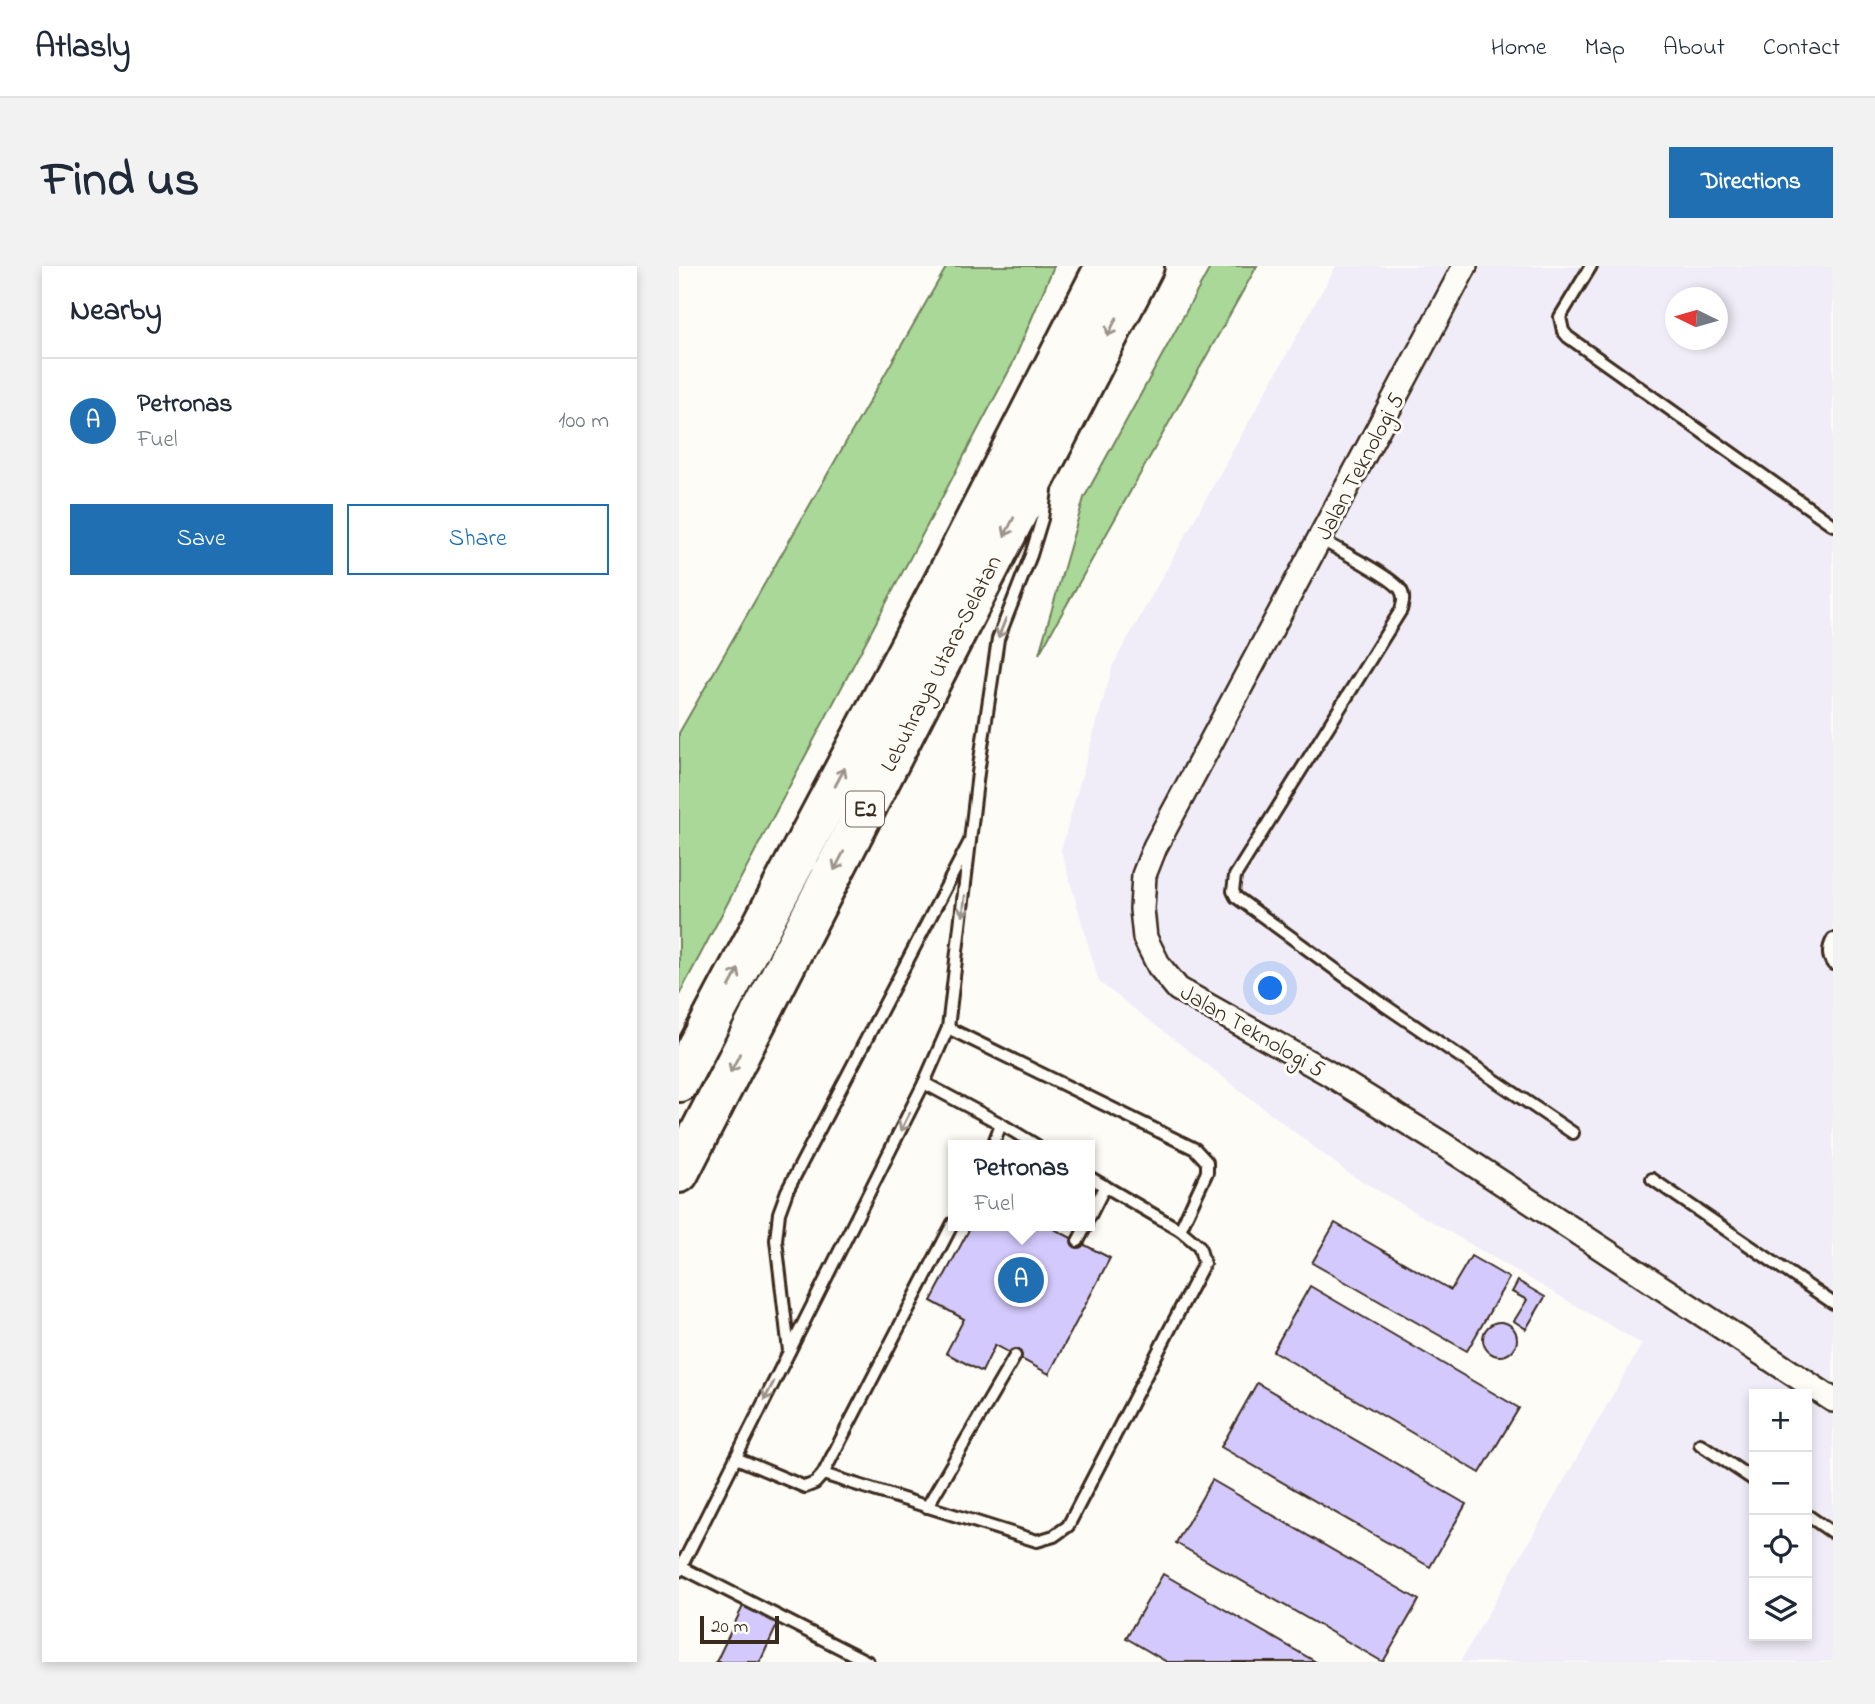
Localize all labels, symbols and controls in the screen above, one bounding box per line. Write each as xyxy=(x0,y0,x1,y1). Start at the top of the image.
text: Atlasly xyxy=(35,24,130,72)
text: Home xyxy=(1491,31,1547,66)
text: Map xyxy=(1585,31,1625,66)
text: About xyxy=(1663,31,1725,66)
text: Contact xyxy=(1763,31,1840,66)
text: Find us xyxy=(42,146,199,218)
button: Directions xyxy=(1669,147,1833,218)
north arrow xyxy=(1665,287,1728,350)
text: Nearby xyxy=(70,290,162,334)
one-way arrow xyxy=(1105,316,1119,337)
text: Petronas xyxy=(137,386,233,424)
street label: Jalan Teknologi 5 xyxy=(1309,388,1415,547)
text: A xyxy=(86,405,100,438)
text: 100 m xyxy=(558,405,609,438)
text: Fuel xyxy=(137,424,178,457)
button: Save xyxy=(70,504,333,575)
button: Share xyxy=(347,504,609,575)
one-way arrow xyxy=(1002,516,1016,537)
street label: Lebuhraya Utara–Selatan xyxy=(873,550,1013,779)
one-way arrow xyxy=(995,616,1008,638)
one-way arrow xyxy=(834,767,848,788)
road number: E2 xyxy=(846,792,884,826)
one-way arrow xyxy=(831,850,845,871)
one-way arrow xyxy=(957,894,970,916)
one-way arrow xyxy=(728,968,741,989)
your location xyxy=(1253,971,1287,1005)
street label: Jalan Teknologi 5 xyxy=(1173,977,1330,1088)
one-way arrow xyxy=(728,1052,741,1073)
one-way arrow xyxy=(897,1111,911,1132)
popup xyxy=(948,1140,1095,1231)
text: Petronas xyxy=(974,1150,1069,1188)
text: Fuel xyxy=(974,1188,1014,1221)
pin: A xyxy=(998,1254,1044,1306)
one-way arrow xyxy=(762,1380,776,1401)
map controls xyxy=(1749,1389,1812,1641)
button: + xyxy=(1749,1389,1812,1452)
button: − xyxy=(1749,1452,1812,1515)
button: locate xyxy=(1749,1515,1812,1578)
button: layers xyxy=(1749,1578,1812,1641)
scale bar xyxy=(700,1613,779,1645)
text: 20 m xyxy=(711,1614,748,1641)

